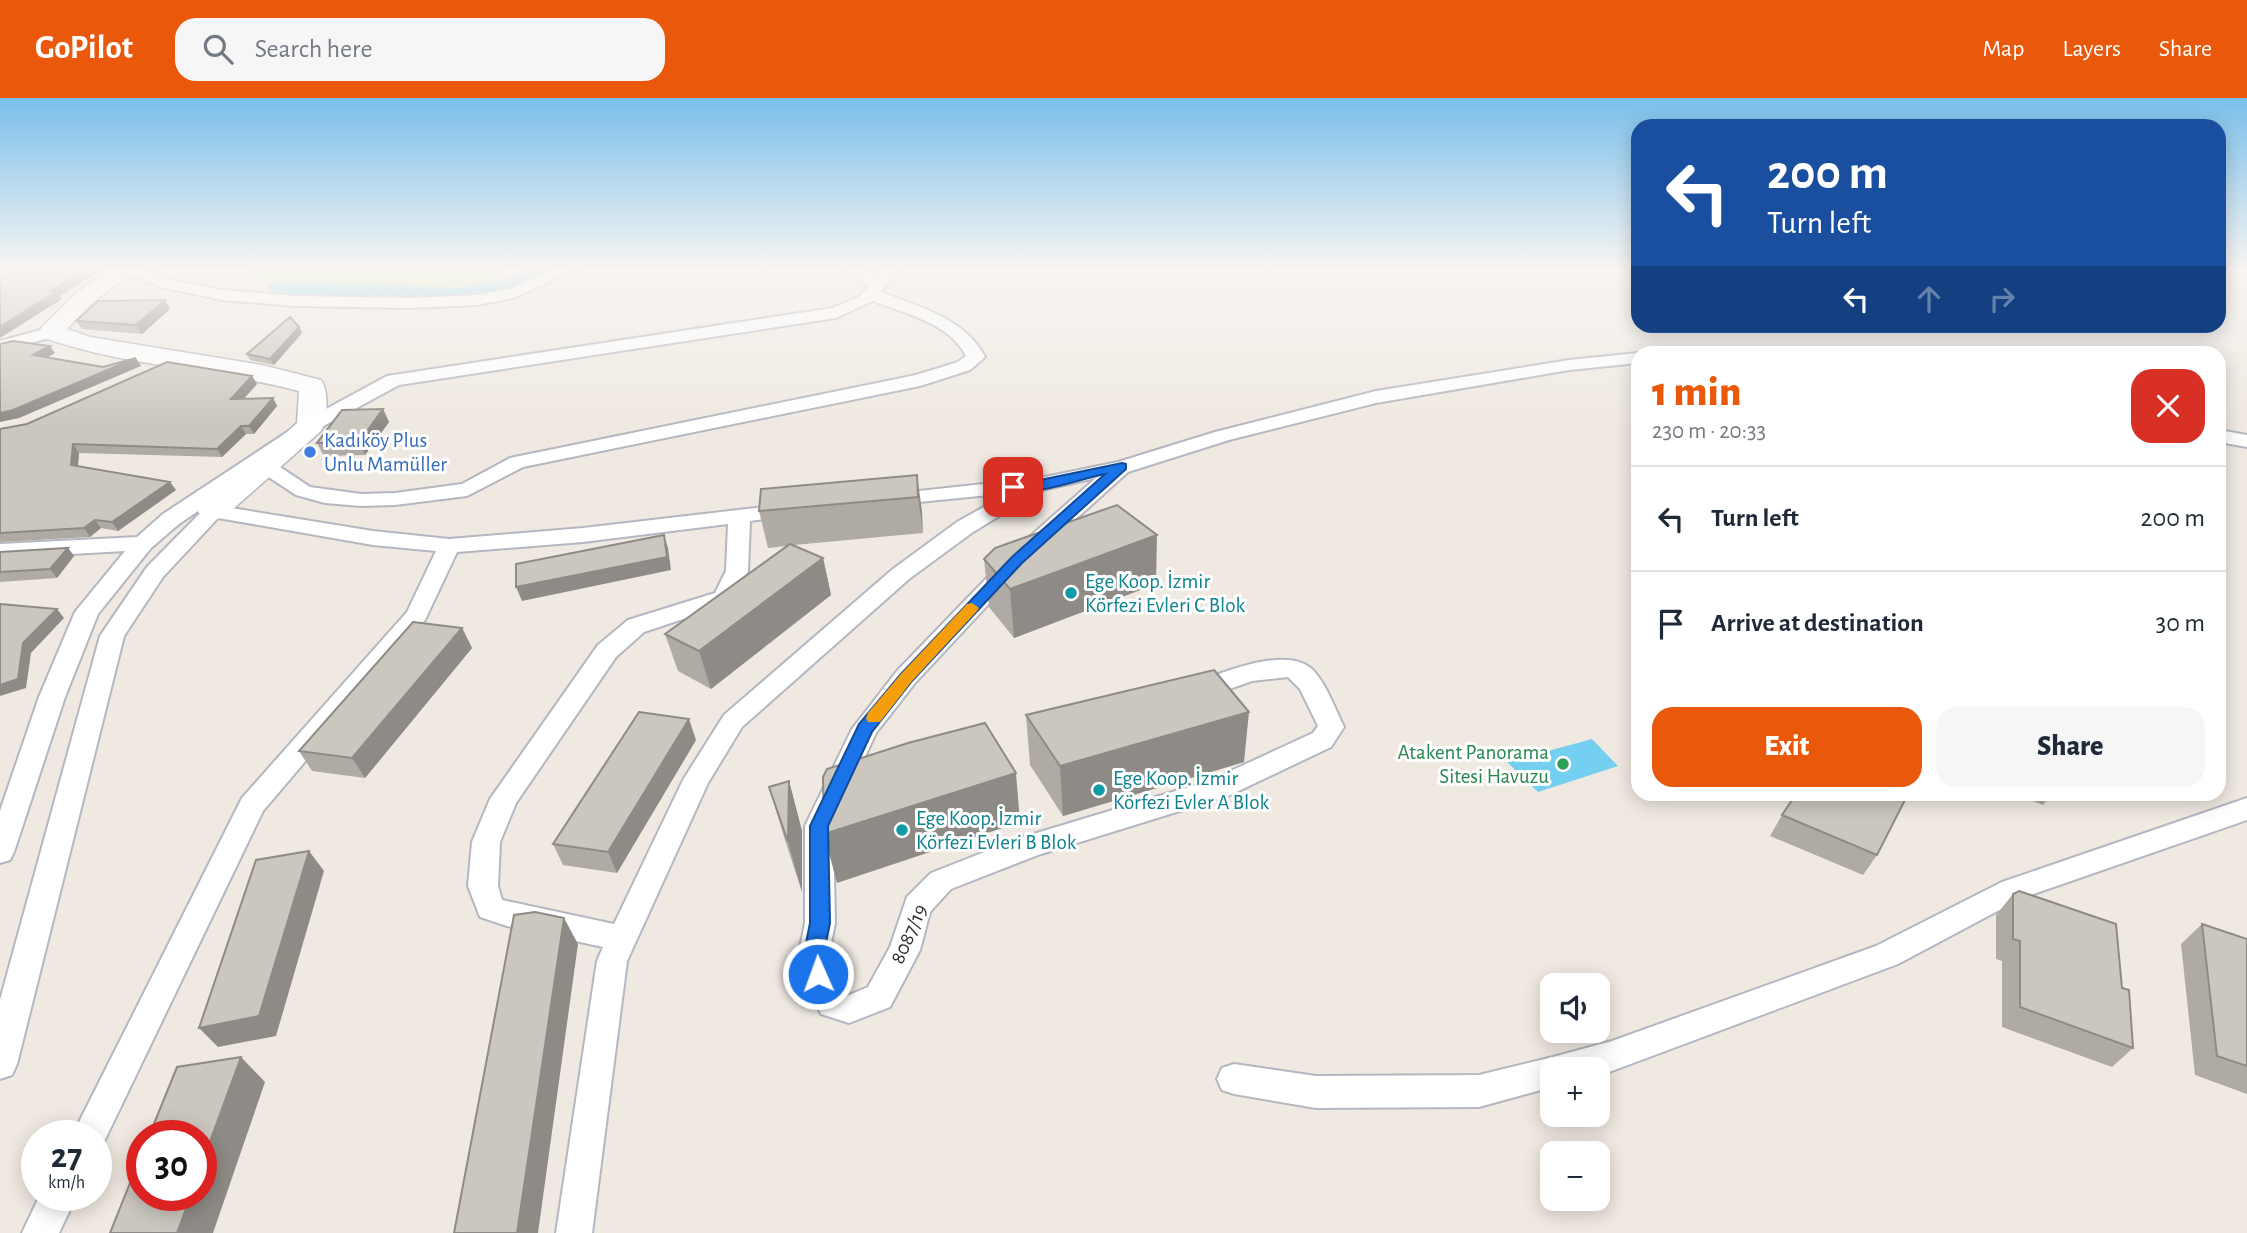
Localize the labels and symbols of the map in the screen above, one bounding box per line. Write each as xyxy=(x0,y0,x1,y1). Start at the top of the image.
place label: Kadıköy Plus Unlu Mamüller xyxy=(324,430,447,475)
marker: Kadıköy Plus Unlu Mamüller xyxy=(302,444,318,460)
pin xyxy=(983,457,1043,517)
place label: Ege Koop. İzmir Körfezi Evleri C Blok xyxy=(1085,570,1245,616)
marker: Ege Koop. İzmir Körfezi Evleri C Blok xyxy=(1063,585,1079,601)
place label: Atakent Panorama Sitesi Havuzu xyxy=(1398,742,1549,787)
marker: Atakent Panorama Sitesi Havuzu xyxy=(1555,756,1571,772)
place label: Ege Koop. İzmir Körfezi Evler A Blok xyxy=(1113,767,1270,813)
marker: Ege Koop. İzmir Körfezi Evler A Blok xyxy=(1091,782,1107,798)
place label: Ege Koop. İzmir Körfezi Evleri B Blok xyxy=(916,807,1077,853)
marker: Ege Koop. İzmir Körfezi Evleri B Blok xyxy=(894,822,910,838)
street label: 8087/19 xyxy=(887,901,931,967)
position arrow xyxy=(781,937,855,1011)
speed limit sign: 30 xyxy=(126,1120,217,1211)

